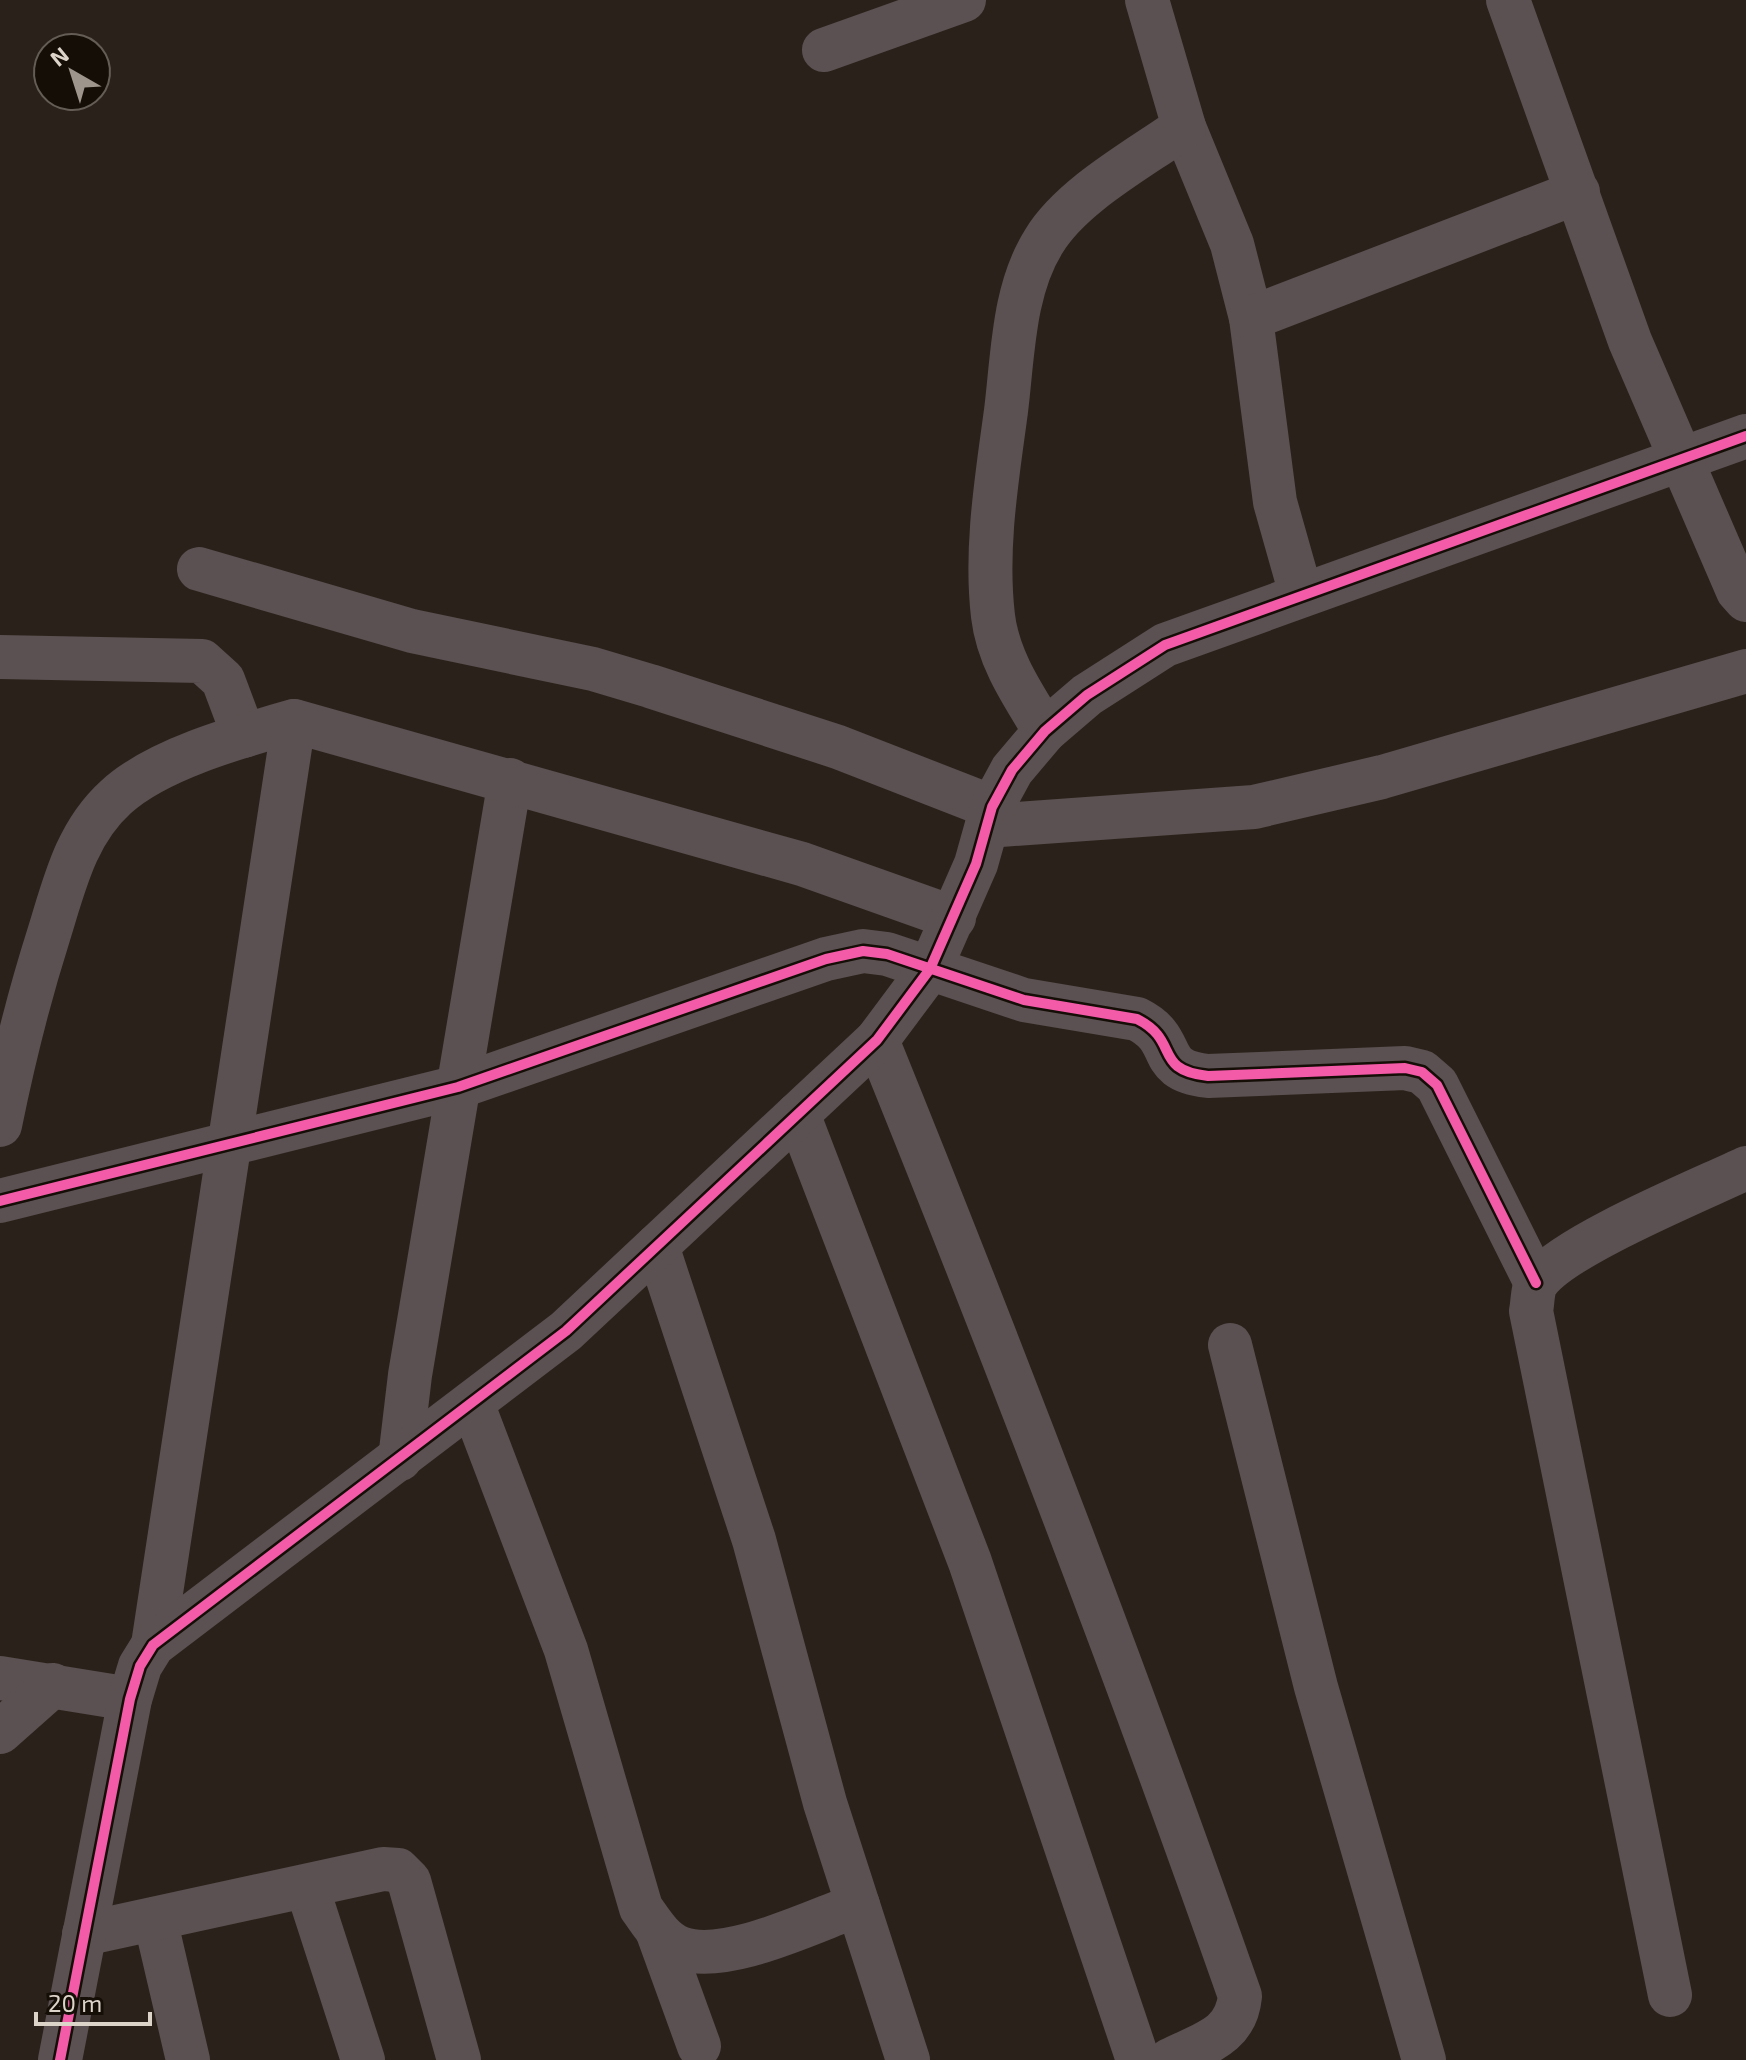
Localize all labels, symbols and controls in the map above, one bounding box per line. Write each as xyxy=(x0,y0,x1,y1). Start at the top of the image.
north arrow xyxy=(32,32,112,112)
text: N xyxy=(44,41,73,71)
scale bar xyxy=(36,1976,150,2026)
text: 20 m xyxy=(48,1988,102,2017)

